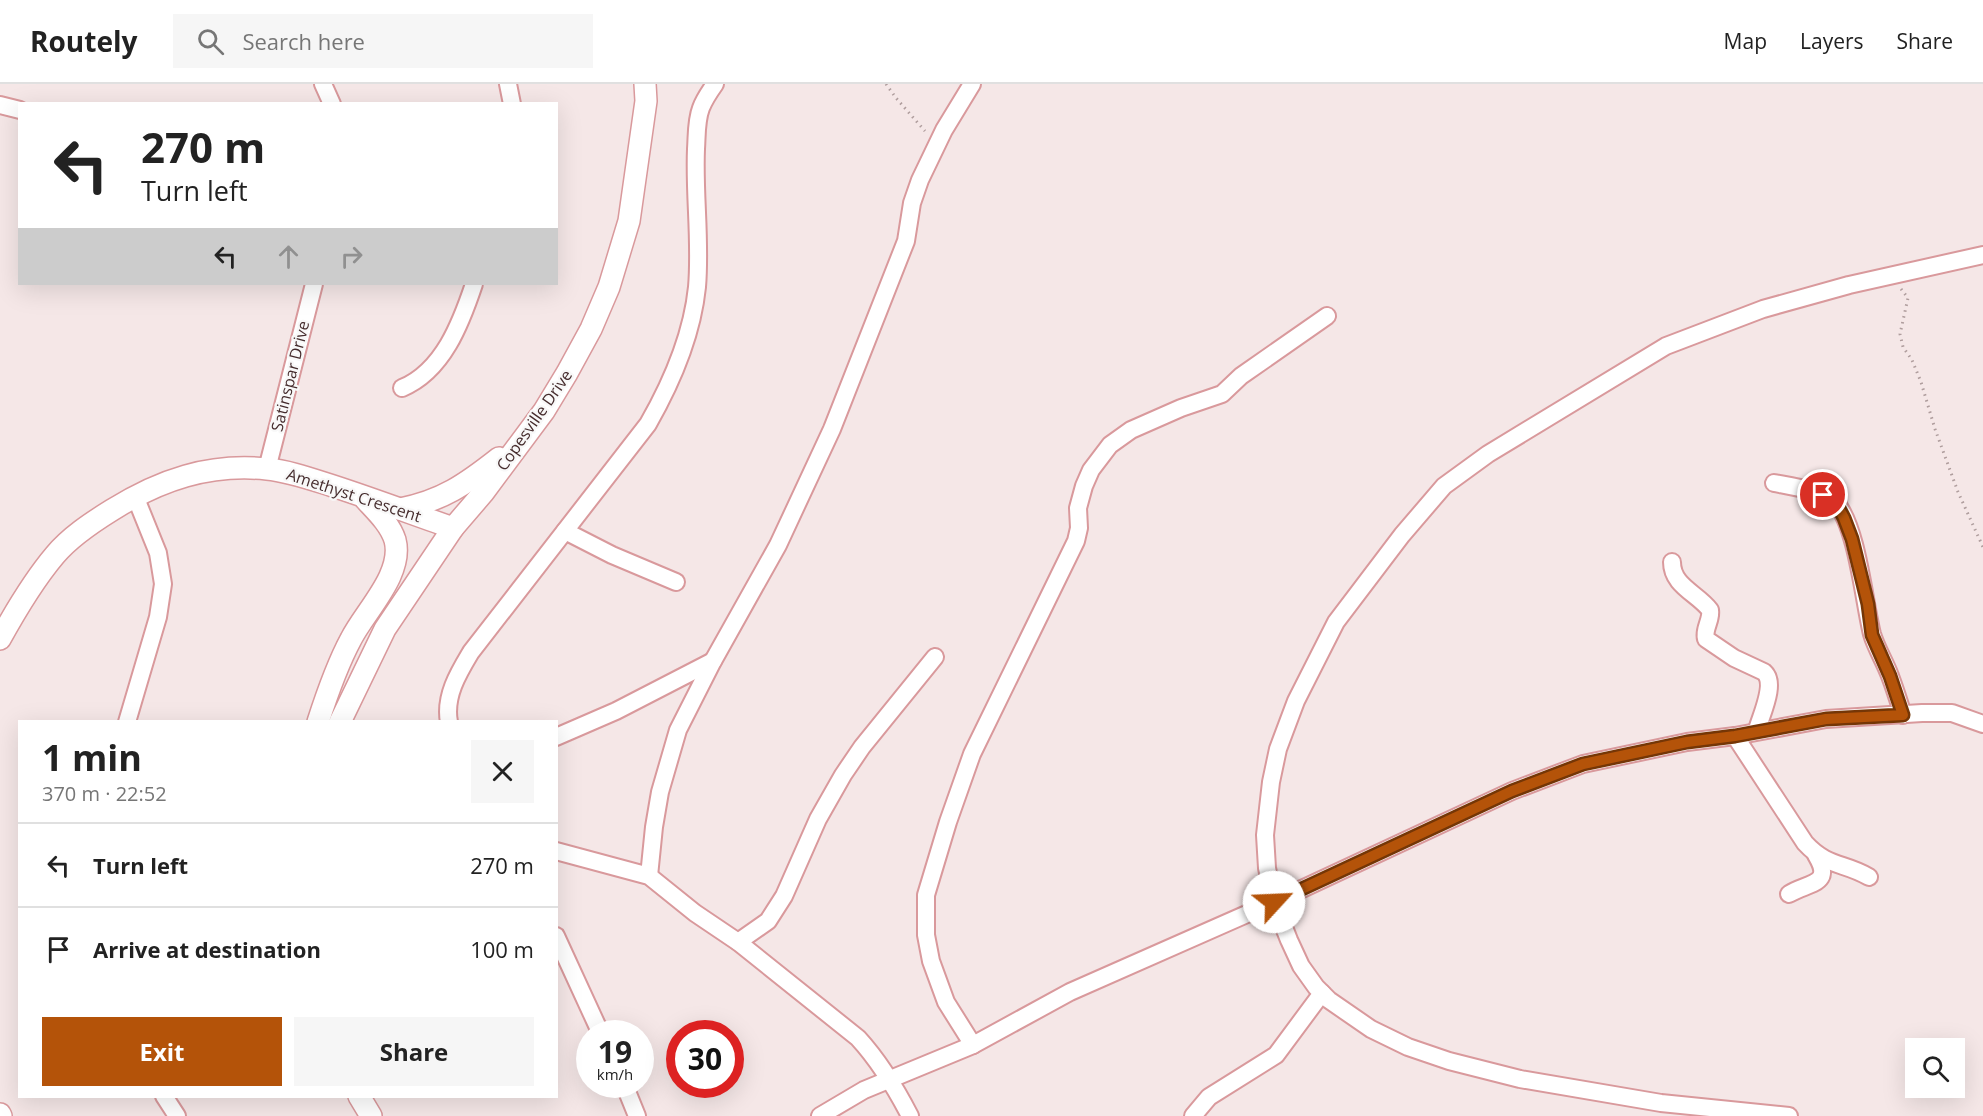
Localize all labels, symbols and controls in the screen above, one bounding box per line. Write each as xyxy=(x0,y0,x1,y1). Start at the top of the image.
search box xyxy=(173,14,593,68)
text: Routely xyxy=(30,22,137,60)
icon: search xyxy=(194,25,227,58)
text: Search here xyxy=(242,26,365,56)
text: Map xyxy=(1724,27,1767,55)
text: Layers xyxy=(1800,27,1864,55)
text: Share xyxy=(1897,27,1953,55)
text: 270 m xyxy=(141,118,265,175)
icon: left xyxy=(42,126,120,204)
text: Turn left xyxy=(141,172,248,209)
icon: left xyxy=(209,240,242,273)
icon: ahead xyxy=(272,240,305,273)
icon: right xyxy=(335,240,368,273)
street label: Satinspar Drive xyxy=(266,318,314,434)
street label: Copesville Drive xyxy=(491,365,577,475)
street label: Amethyst Crescent xyxy=(284,463,424,527)
pin xyxy=(1797,469,1848,520)
icon: arrive xyxy=(1806,478,1839,511)
text: 1 min xyxy=(42,733,142,782)
button: close xyxy=(471,740,534,803)
text: 370 m · 22:52 xyxy=(42,780,167,807)
icon: left xyxy=(42,849,75,882)
text: Turn left xyxy=(93,850,188,880)
text: 270 m xyxy=(470,850,534,880)
position arrow xyxy=(1242,870,1306,934)
icon: arrive xyxy=(42,933,75,966)
text: Arrive at destination xyxy=(93,934,321,964)
text: 100 m xyxy=(470,934,534,964)
button: Exit xyxy=(42,1017,282,1086)
button: Share xyxy=(294,1017,534,1086)
speed limit sign: 30 xyxy=(666,1020,744,1098)
text: 19 xyxy=(598,1031,632,1072)
map controls xyxy=(1905,1038,1965,1098)
button: search xyxy=(1905,1038,1965,1098)
text: km/h xyxy=(597,1064,633,1084)

